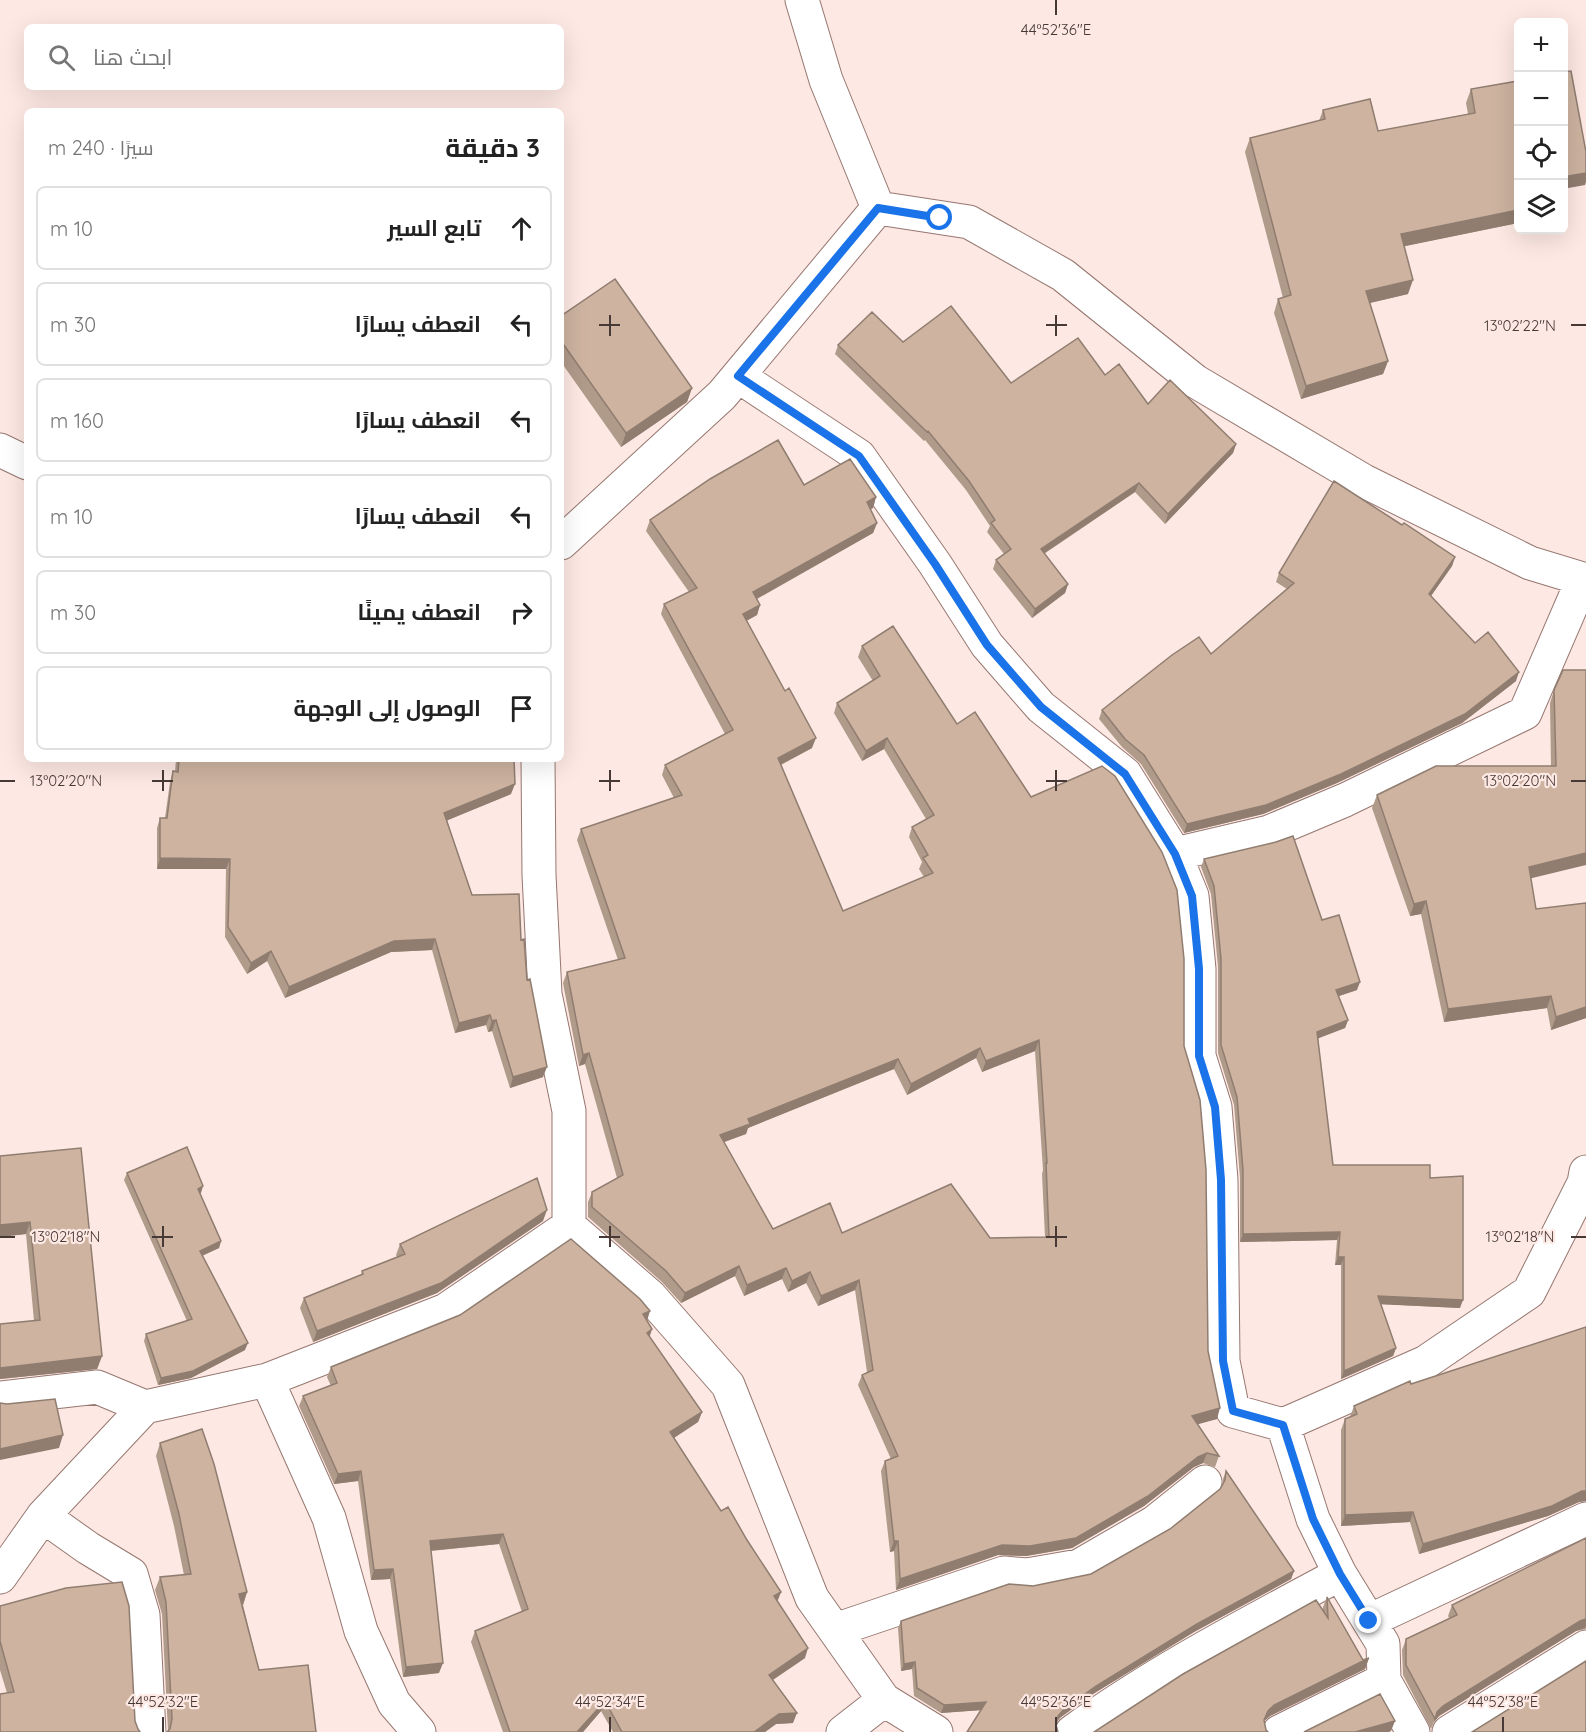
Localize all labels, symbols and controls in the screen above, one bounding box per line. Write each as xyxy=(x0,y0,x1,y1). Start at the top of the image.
map controls xyxy=(1514,18,1568,234)
button: + xyxy=(1514,18,1568,72)
text: 44°52'36"E xyxy=(1021,20,1091,39)
search box xyxy=(24,24,564,90)
icon: search xyxy=(45,41,78,74)
text: ابحث هنا xyxy=(93,43,173,71)
button: − xyxy=(1514,72,1568,126)
button: locate xyxy=(1514,126,1568,180)
text: 3 دقيقة xyxy=(445,131,540,164)
text: سيرًا · 240 m xyxy=(48,135,154,160)
button: layers xyxy=(1514,180,1568,234)
route start xyxy=(926,204,952,230)
icon: ahead xyxy=(505,212,538,245)
text: تابع السير xyxy=(387,214,481,242)
text: 10 m xyxy=(50,216,93,241)
icon: left xyxy=(505,308,538,341)
text: انعطف يسارًا xyxy=(355,310,481,338)
text: 30 m xyxy=(50,312,96,337)
text: 13°02'22"N xyxy=(1484,316,1556,335)
icon: left xyxy=(505,404,538,437)
text: انعطف يسارًا xyxy=(355,406,481,434)
text: 160 m xyxy=(50,408,104,433)
icon: left xyxy=(505,500,538,533)
text: انعطف يسارًا xyxy=(355,502,481,530)
text: 10 m xyxy=(50,504,93,529)
icon: right xyxy=(505,596,538,629)
text: انعطف يمينًا xyxy=(358,598,481,626)
text: 30 m xyxy=(50,600,96,625)
icon: arrive xyxy=(505,692,538,725)
text: الوصول إلى الوجهة xyxy=(293,694,481,722)
text: 13°02'20"N xyxy=(30,771,102,790)
text: 13°02'20"N xyxy=(1484,771,1556,790)
text: 13°02'18"N xyxy=(32,1227,100,1246)
text: 13°02'18"N xyxy=(1486,1227,1554,1246)
route end xyxy=(1355,1607,1381,1633)
text: 44°52'32"E xyxy=(128,1692,198,1711)
text: 44°52'34"E xyxy=(575,1692,645,1711)
text: 44°52'36"E xyxy=(1021,1692,1091,1711)
text: 44°52'38"E xyxy=(1468,1692,1538,1711)

